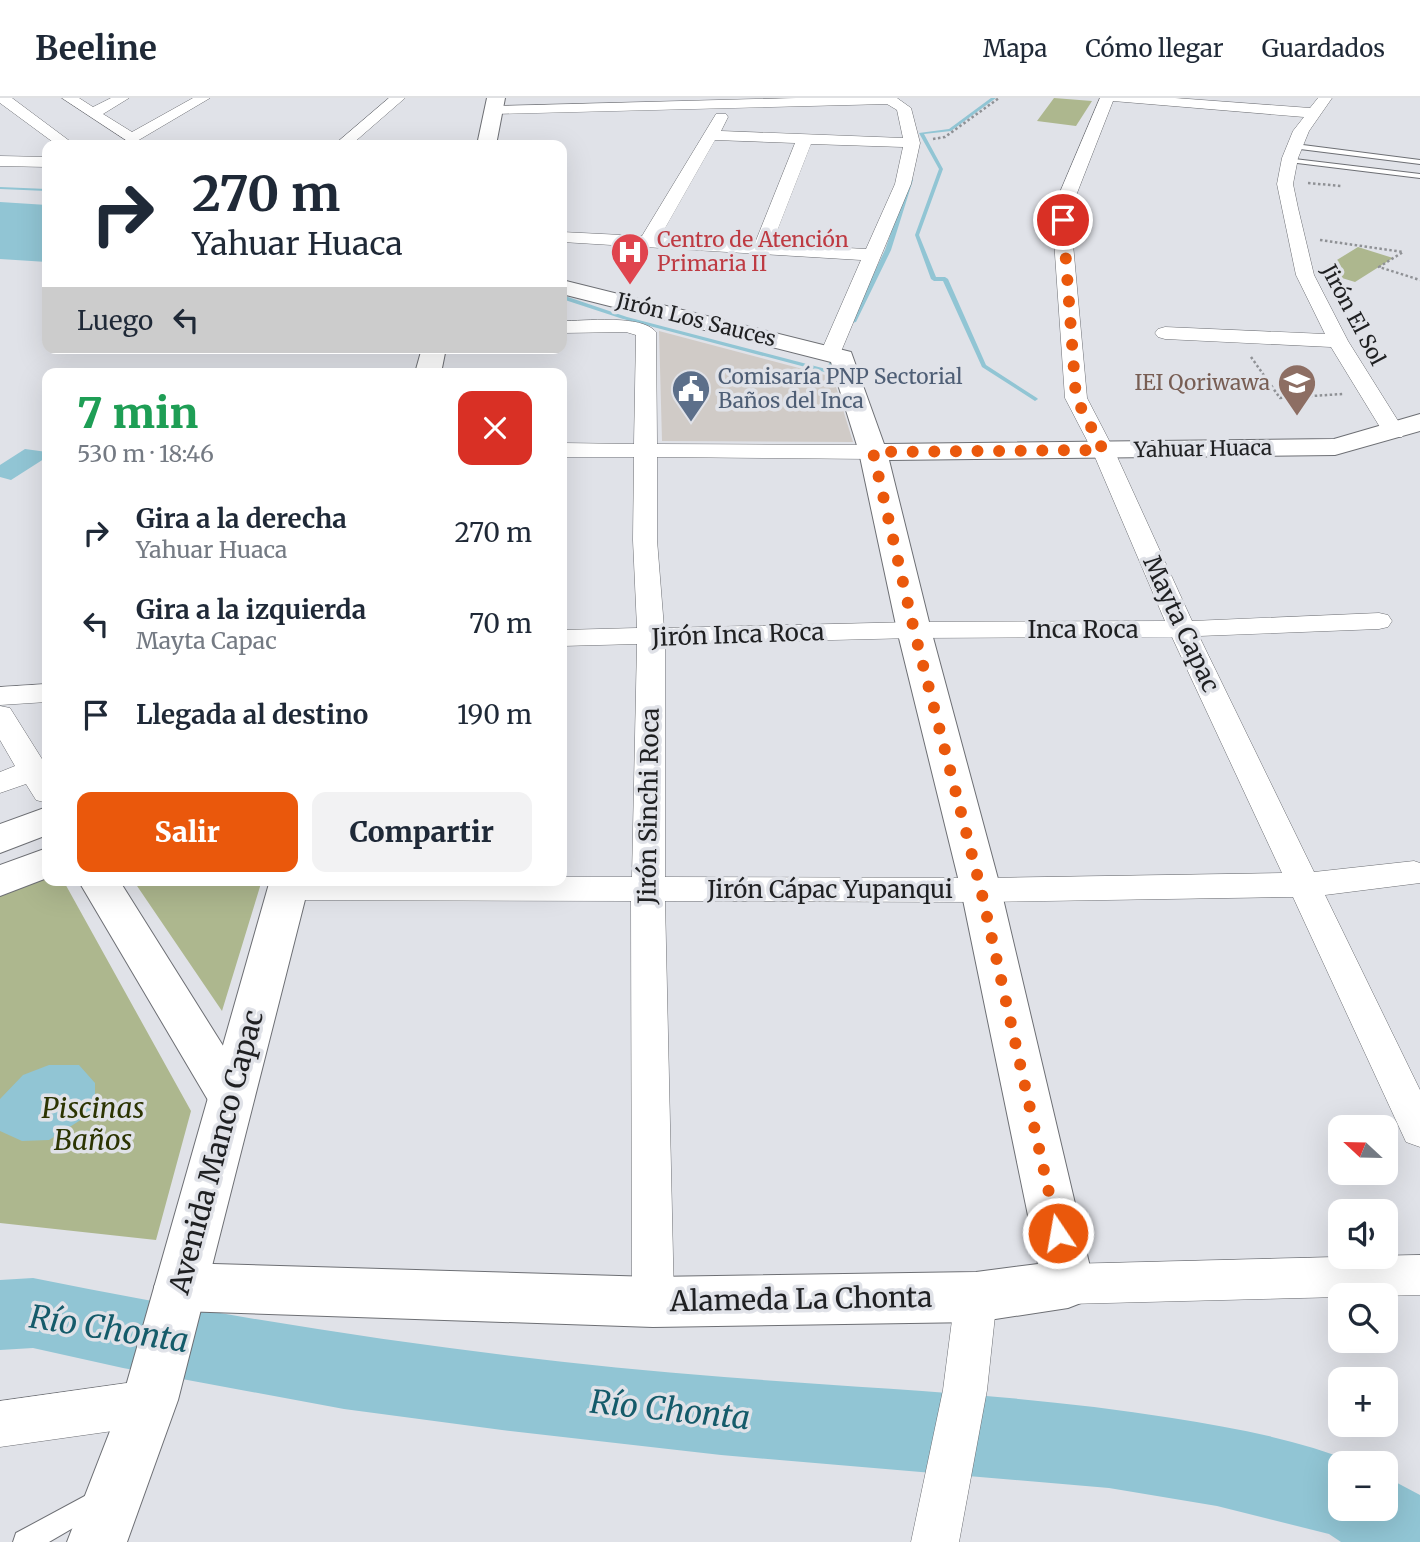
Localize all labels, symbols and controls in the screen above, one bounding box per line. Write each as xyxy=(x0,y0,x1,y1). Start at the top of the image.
text: Beeline xyxy=(35,28,157,69)
text: Mapa xyxy=(983,33,1047,64)
text: Cómo llegar xyxy=(1085,33,1224,64)
text: Guardados xyxy=(1262,33,1385,64)
text: 270 m xyxy=(192,163,340,224)
icon: right xyxy=(77,168,168,259)
pin xyxy=(1033,190,1093,250)
icon: arrive xyxy=(1044,201,1082,239)
text: Yahuar Huaca xyxy=(192,224,403,264)
place label: Centro de Atención Primaria II xyxy=(657,226,849,277)
hospital icon: Centro de Atención Primaria II xyxy=(609,231,651,286)
street label: Jirón El Sol xyxy=(1315,259,1392,370)
street label: Jirón Los Sauces xyxy=(613,286,779,352)
icon: left xyxy=(167,301,205,339)
text: Luego xyxy=(77,304,153,337)
school or university icon: IEI Qoriwawa xyxy=(1276,362,1318,417)
place label: Comisaría PNP Sectorial Baños del Inca xyxy=(718,363,963,414)
public building icon: Comisaría PNP Sectorial Baños del Inca xyxy=(670,368,712,423)
place label: IEI Qoriwawa xyxy=(1134,369,1270,396)
text: 7 min xyxy=(77,387,198,439)
button: close xyxy=(458,391,532,465)
street label: Yahuar Huaca xyxy=(1133,434,1272,463)
text: 530 m · 18:46 xyxy=(77,439,214,468)
text: Gira a la derecha xyxy=(136,502,347,535)
icon: right xyxy=(77,514,115,552)
text: 270 m xyxy=(455,516,532,549)
text: Yahuar Huaca xyxy=(136,535,287,564)
street label: Mayta Capac xyxy=(1136,551,1227,697)
text: Gira a la izquierda xyxy=(136,593,366,626)
icon: left xyxy=(77,605,115,643)
text: 70 m xyxy=(469,607,532,640)
street label: Inca Roca xyxy=(1027,614,1139,645)
street label: Jirón Inca Roca xyxy=(650,616,825,653)
text: Mayta Capac xyxy=(136,626,277,655)
icon: arrive xyxy=(77,696,115,734)
text: Llegada al destino xyxy=(136,698,368,731)
text: 190 m xyxy=(457,698,532,731)
street label: Jirón Sinchi Roca xyxy=(631,707,666,906)
button: Salir xyxy=(77,792,298,872)
button: Compartir xyxy=(312,792,532,872)
street label: Jirón Cápac Yupanqui xyxy=(706,874,953,905)
street label: Avenida Manco Capac xyxy=(161,1006,271,1299)
park label: Piscinas Baños xyxy=(42,1090,145,1158)
north arrow xyxy=(1328,1115,1398,1185)
map controls xyxy=(1328,1115,1398,1521)
position arrow xyxy=(1021,1196,1095,1270)
button: sound xyxy=(1328,1199,1398,1269)
street label: Alameda La Chonta xyxy=(668,1279,933,1319)
button: search xyxy=(1328,1283,1398,1353)
water label: Río Chonta xyxy=(26,1297,192,1361)
button: + xyxy=(1328,1367,1398,1437)
water label: Río Chonta xyxy=(588,1382,752,1438)
button: − xyxy=(1328,1451,1398,1521)

